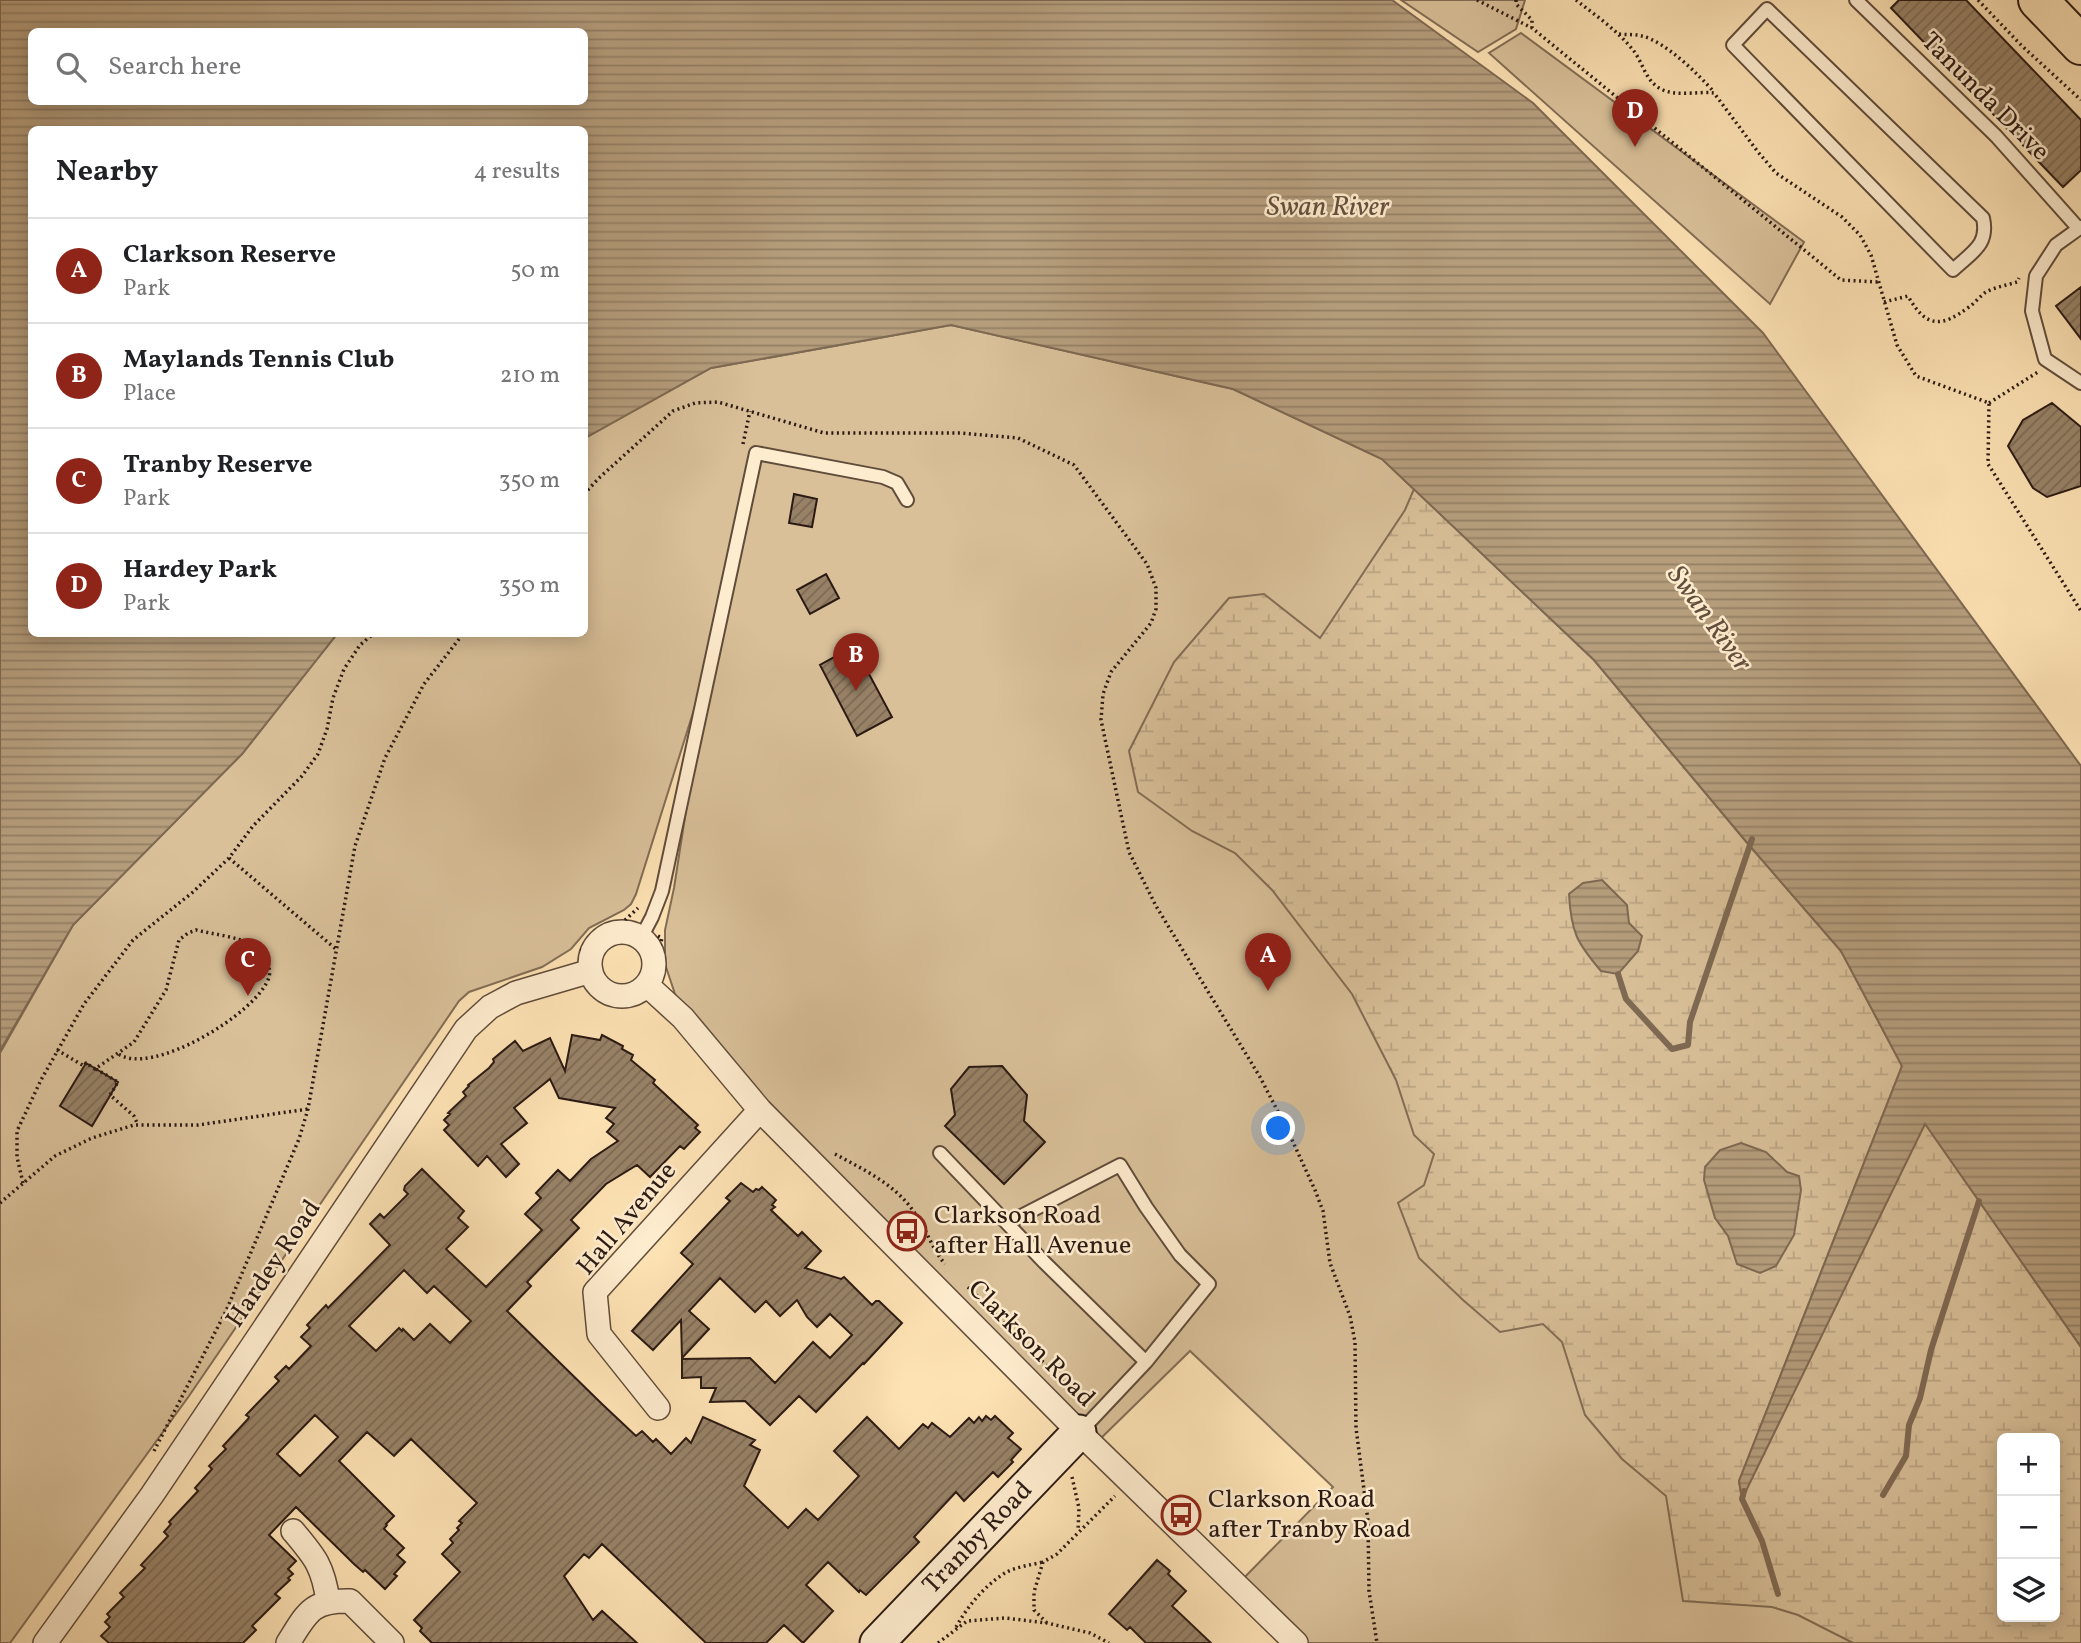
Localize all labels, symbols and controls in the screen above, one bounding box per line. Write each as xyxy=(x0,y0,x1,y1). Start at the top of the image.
street label: Tanunda Drive xyxy=(1913,25,2057,169)
search box xyxy=(28,28,588,105)
icon: search xyxy=(52,48,90,86)
text: Search here xyxy=(108,49,241,85)
pin: D xyxy=(1612,89,1658,147)
text: Nearby xyxy=(56,151,158,193)
text: 4 results xyxy=(474,156,560,188)
water label: Swan River xyxy=(1267,188,1390,227)
text: Clarkson Reserve xyxy=(123,237,336,273)
text: A xyxy=(71,255,87,287)
text: 50 m xyxy=(511,255,560,287)
text: Park xyxy=(123,273,170,305)
text: Maylands Tennis Club xyxy=(123,342,394,378)
text: B xyxy=(71,360,87,392)
text: 210 m xyxy=(500,360,560,392)
text: Place xyxy=(123,378,176,410)
text: Tranby Reserve xyxy=(123,447,313,483)
text: C xyxy=(72,465,86,497)
text: 350 m xyxy=(499,465,560,497)
text: Park xyxy=(123,483,170,515)
text: Hardey Park xyxy=(123,552,277,588)
water label: Swan River xyxy=(1657,558,1761,681)
text: D xyxy=(71,570,87,602)
text: 350 m xyxy=(499,570,560,602)
text: Park xyxy=(123,588,170,620)
pin: B xyxy=(833,633,879,691)
pin: A xyxy=(1245,933,1291,991)
pin: C xyxy=(225,938,271,996)
your location xyxy=(1261,1111,1295,1145)
street label: Hall Avenue xyxy=(569,1154,685,1284)
street label: Hardey Road xyxy=(218,1193,330,1335)
place label: Clarkson Road after Hall Avenue xyxy=(934,1198,1131,1264)
bus stop icon: Clarkson Road after Hall Avenue xyxy=(886,1210,928,1252)
street label: Clarkson Road xyxy=(959,1272,1103,1416)
map controls xyxy=(1997,1433,2060,1622)
button: + xyxy=(1997,1433,2060,1496)
street label: Tranby Road xyxy=(915,1473,1041,1603)
place label: Clarkson Road after Tranby Road xyxy=(1208,1482,1411,1548)
bus stop icon: Clarkson Road after Tranby Road xyxy=(1160,1494,1202,1536)
button: − xyxy=(1997,1496,2060,1559)
button: layers xyxy=(1997,1559,2060,1622)

